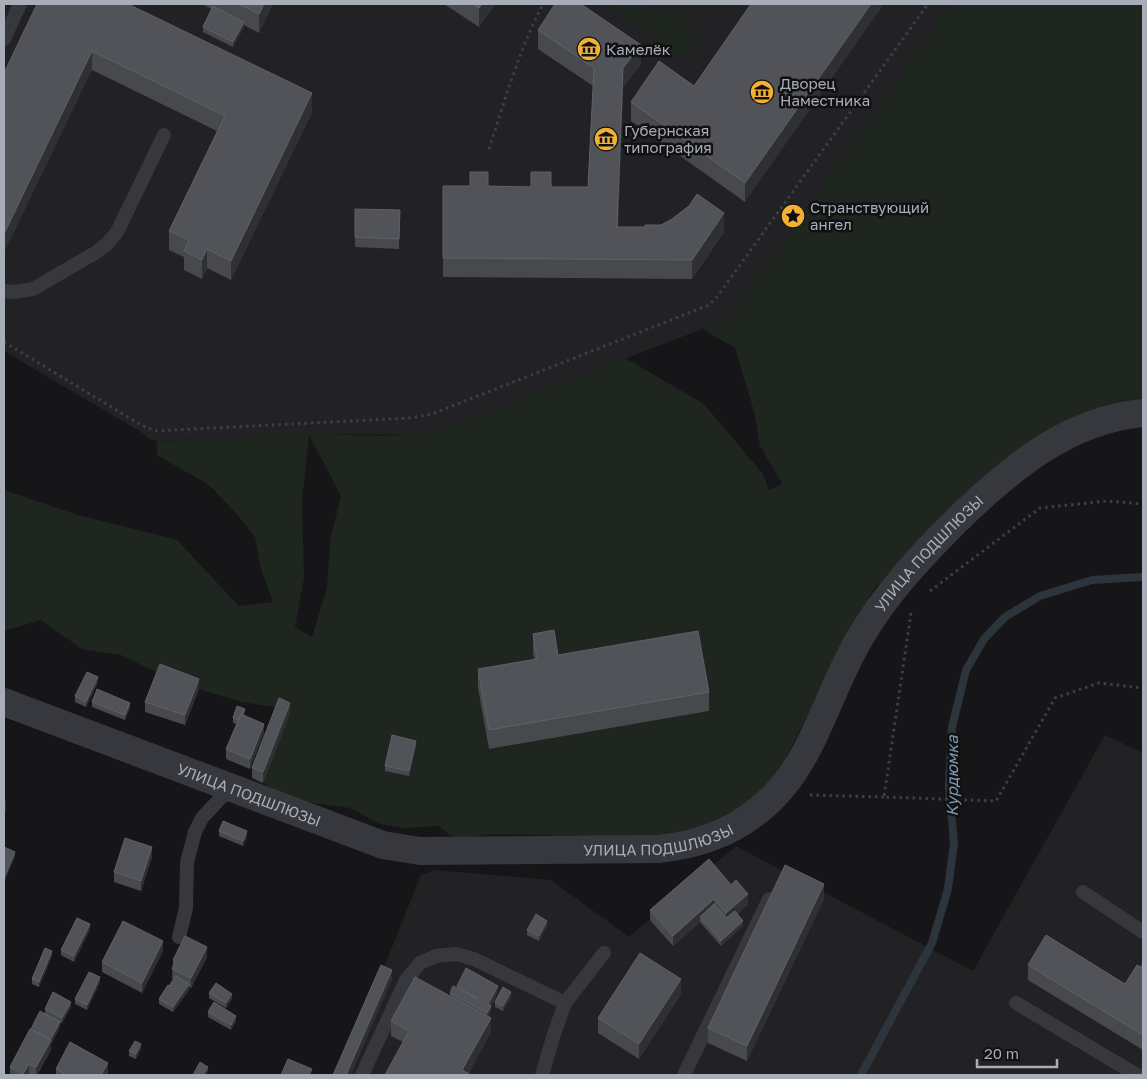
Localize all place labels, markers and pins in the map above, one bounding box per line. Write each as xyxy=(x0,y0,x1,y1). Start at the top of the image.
museum icon: Камелёк xyxy=(576,36,602,62)
place label: Камелёк xyxy=(606,40,671,58)
place label: Дворец Наместника xyxy=(780,74,870,109)
museum icon: Дворец Наместника xyxy=(749,79,775,105)
place label: Губернская типография xyxy=(624,121,712,156)
museum icon: Губернская типография xyxy=(593,126,619,152)
place label: Странствующий ангел xyxy=(810,198,929,233)
place icon: Странствующий ангел xyxy=(780,203,806,229)

